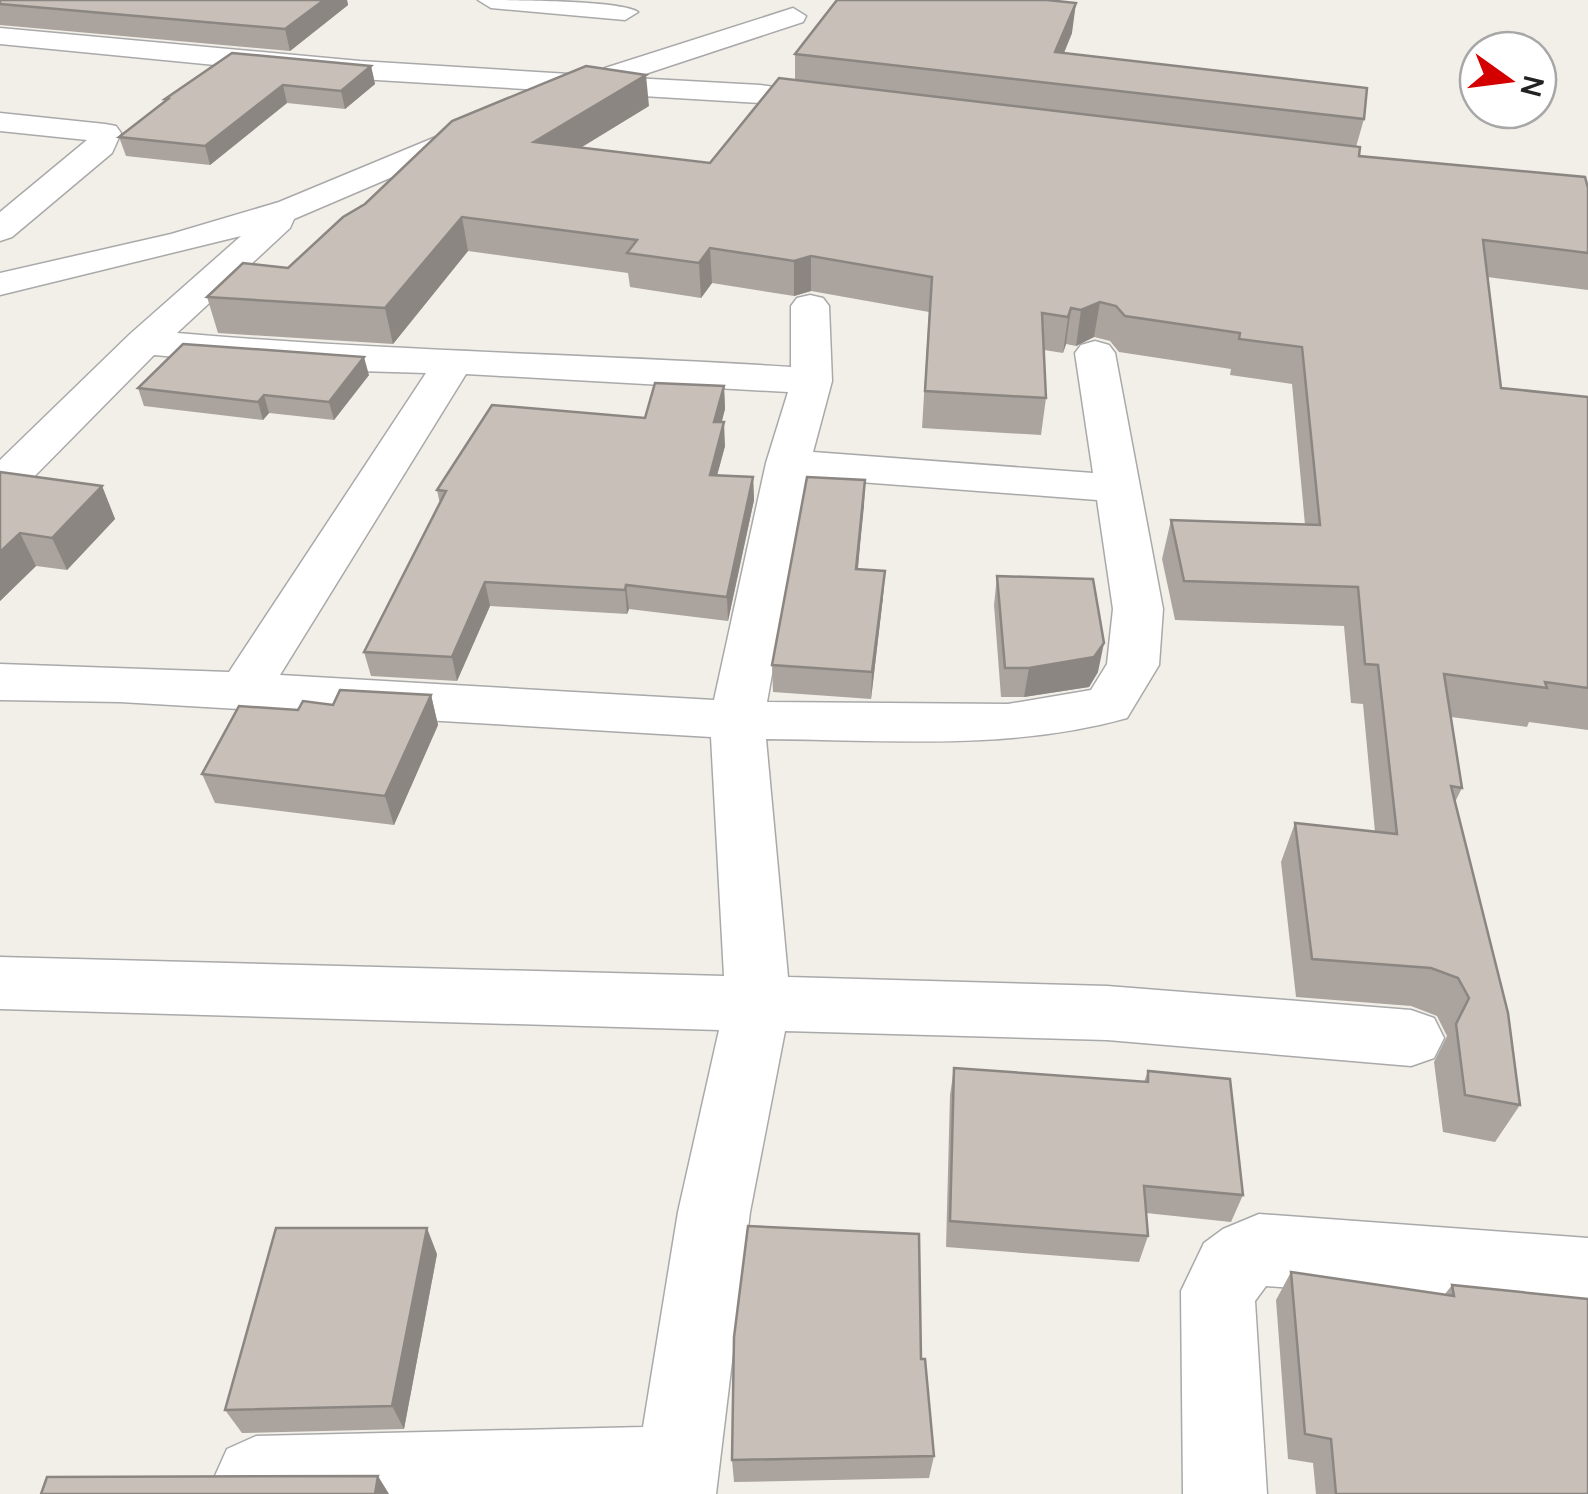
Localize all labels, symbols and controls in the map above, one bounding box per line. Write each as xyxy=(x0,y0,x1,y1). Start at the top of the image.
north arrow xyxy=(1458,30,1558,130)
text: N xyxy=(1512,72,1554,101)

